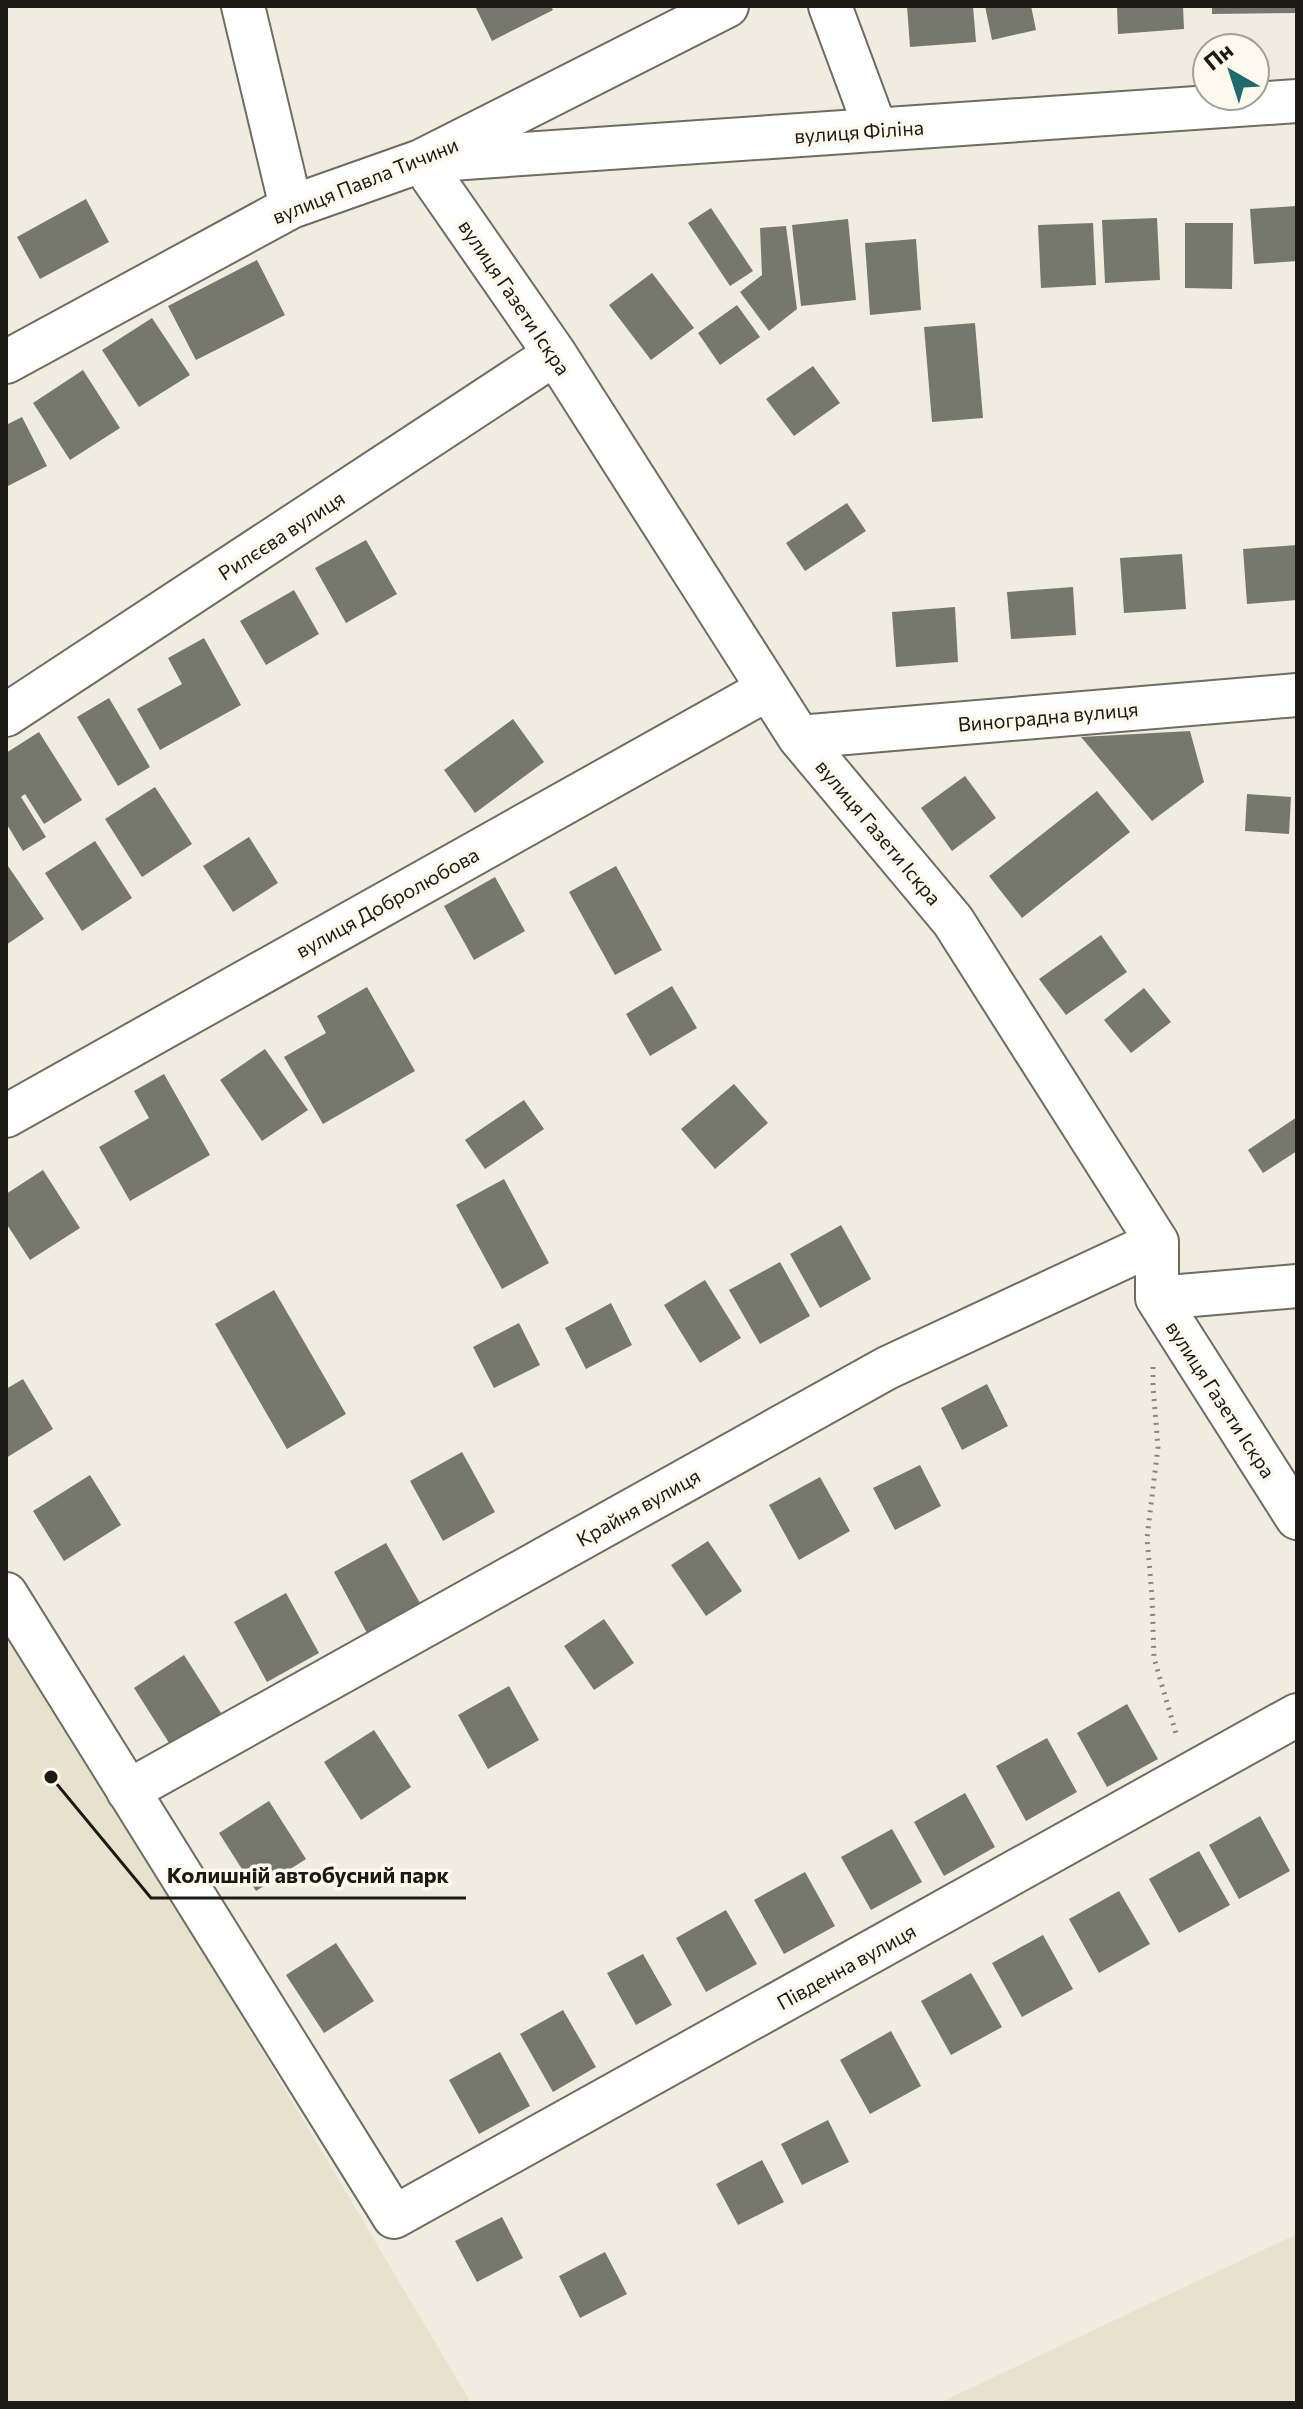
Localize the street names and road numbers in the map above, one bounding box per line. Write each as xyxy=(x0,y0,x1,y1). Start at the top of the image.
street label: вулиця Філіна xyxy=(793,114,925,148)
street label: вулиця Павла Тичини xyxy=(268,132,462,228)
street label: вулиця Газети Іскра xyxy=(454,215,576,379)
street label: Рилєєва вулиця xyxy=(213,485,349,585)
street label: Виноградна вулиця xyxy=(957,696,1139,736)
street label: вулиця Газети Іскра xyxy=(811,754,947,910)
street label: вулиця Добролюбова xyxy=(291,842,483,962)
street label: вулиця Газети Іскра xyxy=(1161,1316,1281,1482)
street label: Крайня вулиця xyxy=(572,1463,704,1551)
street label: Південна вулиця xyxy=(772,1918,920,2014)

